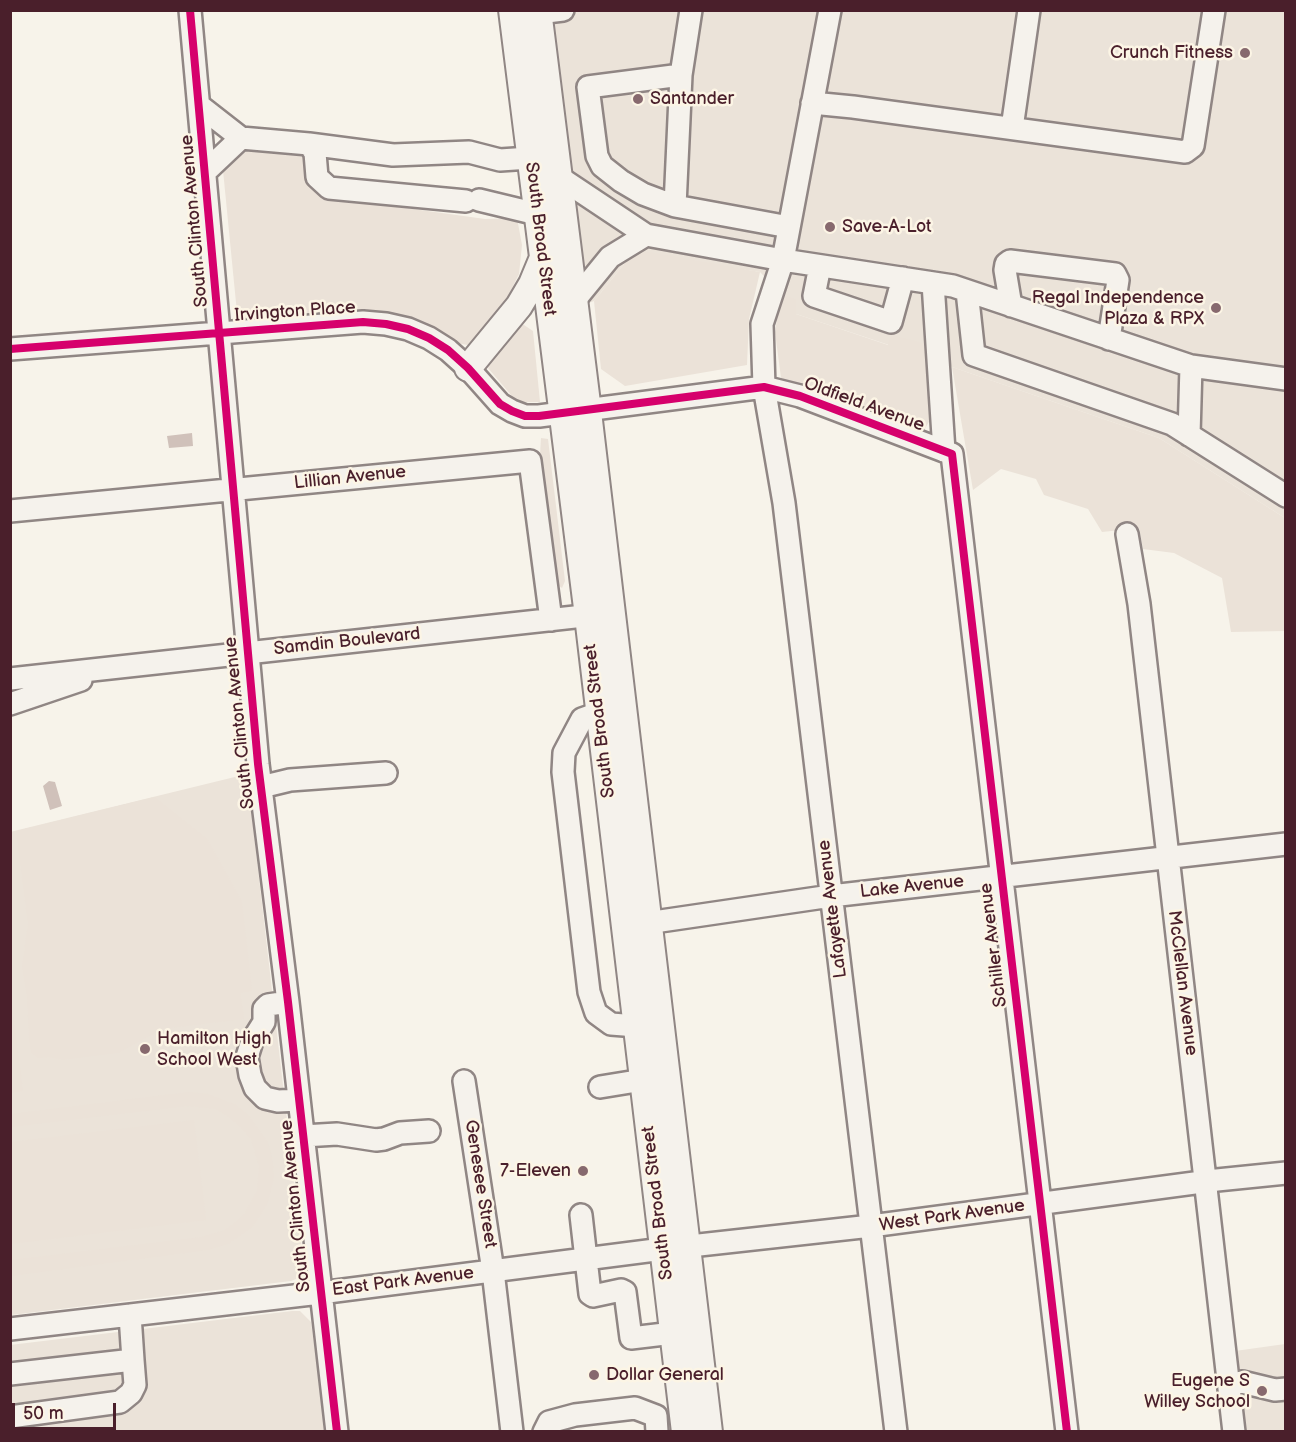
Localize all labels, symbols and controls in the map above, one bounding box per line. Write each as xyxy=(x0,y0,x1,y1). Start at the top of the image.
place label: Crunch Fitness xyxy=(1110,42,1233,64)
marker: Crunch Fitness xyxy=(1238,46,1252,60)
place label: Santander xyxy=(650,88,734,110)
marker: Santander xyxy=(631,92,645,106)
street label: South Clinton Avenue xyxy=(177,134,213,308)
street label: South Broad Street xyxy=(520,161,560,317)
place label: Save-A-Lot xyxy=(842,216,932,238)
marker: Save-A-Lot xyxy=(823,220,837,234)
place label: Regal Independence Plaza & RPX xyxy=(1032,287,1204,330)
street label: Irvington Place xyxy=(234,297,356,327)
marker: Regal Independence Plaza & RPX xyxy=(1209,301,1223,315)
street label: Oldfield Avenue xyxy=(801,373,927,437)
street label: Lillian Avenue xyxy=(293,461,407,495)
street label: Samdin Boulevard xyxy=(273,624,421,660)
street label: South Clinton Avenue xyxy=(220,636,260,810)
street label: South Broad Street xyxy=(580,643,620,799)
street label: Lafayette Avenue xyxy=(814,839,852,979)
street label: Lake Avenue xyxy=(859,871,965,903)
street label: Schiller Avenue xyxy=(976,882,1012,1008)
street label: McClellan Avenue xyxy=(1162,909,1202,1057)
place label: Hamilton High School West xyxy=(157,1028,271,1070)
marker: Hamilton High School West xyxy=(138,1042,152,1056)
street label: Genesee Street xyxy=(459,1118,501,1250)
street label: South Clinton Avenue xyxy=(276,1119,316,1293)
street label: South Broad Street xyxy=(638,1125,678,1281)
place label: 7-Eleven xyxy=(500,1160,571,1182)
marker: 7-Eleven xyxy=(576,1164,590,1178)
street label: West Park Avenue xyxy=(878,1195,1026,1237)
street label: East Park Avenue xyxy=(331,1263,475,1301)
place label: Dollar General xyxy=(606,1364,724,1386)
marker: Dollar General xyxy=(587,1368,601,1382)
place label: Eugene S Willey School xyxy=(1144,1370,1250,1412)
marker: Eugene S Willey School xyxy=(1255,1384,1269,1398)
scale bar xyxy=(15,1391,118,1429)
text: 50 m xyxy=(23,1403,64,1424)

